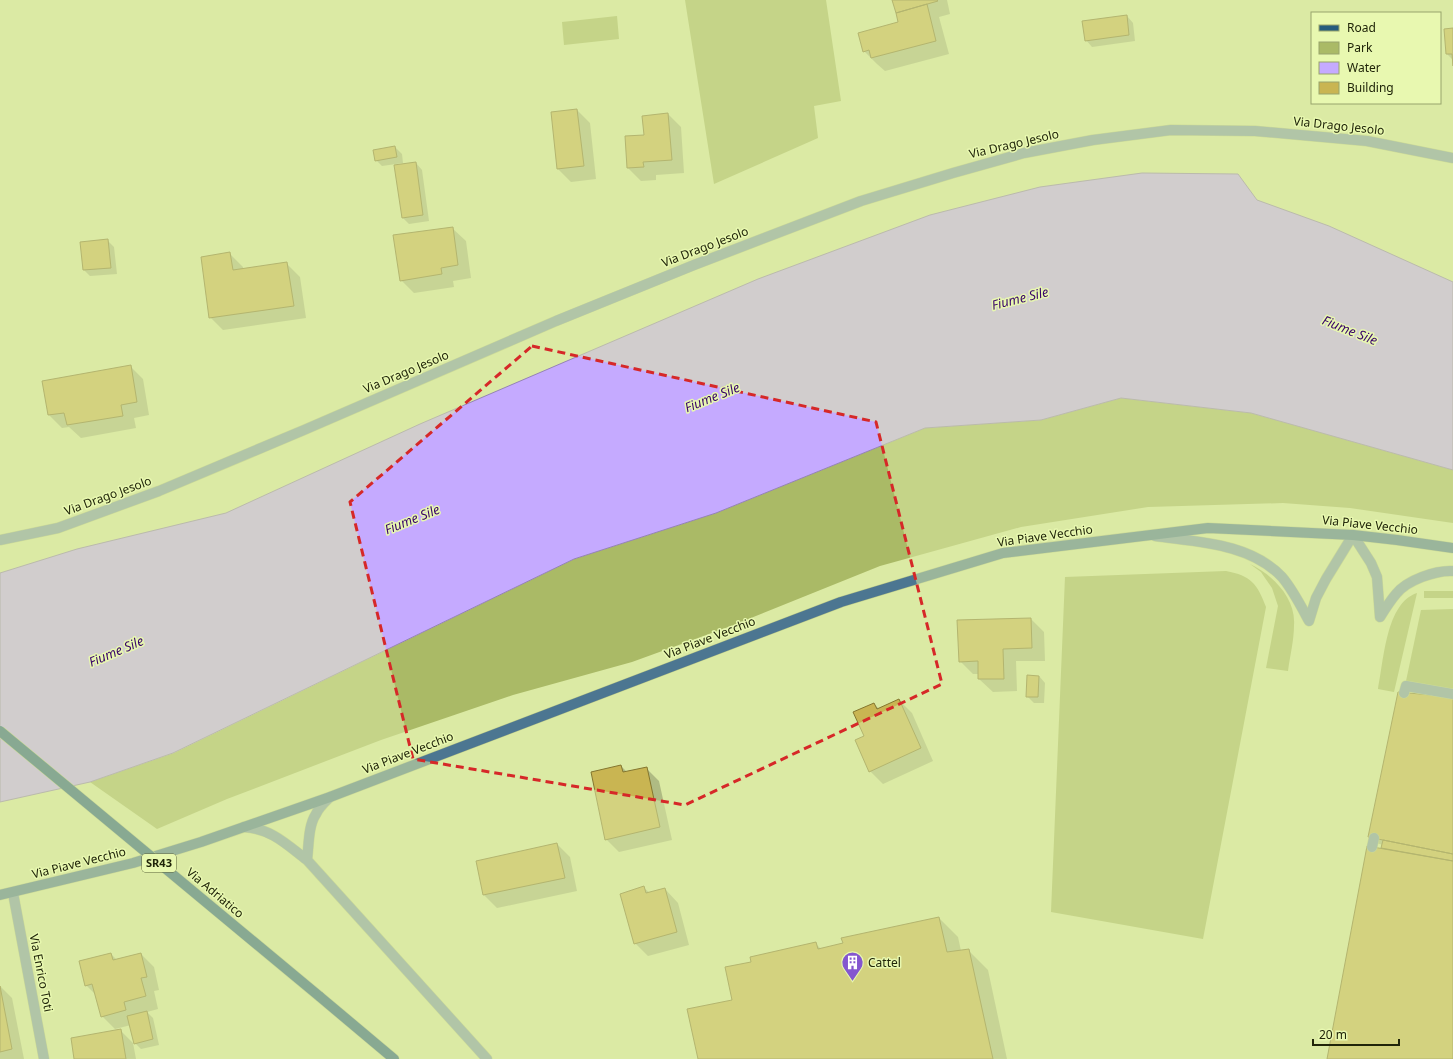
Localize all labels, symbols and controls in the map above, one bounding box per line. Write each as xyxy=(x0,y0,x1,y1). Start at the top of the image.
legend xyxy=(1311,12,1441,104)
text: Road xyxy=(1347,19,1376,36)
text: Park xyxy=(1347,39,1373,56)
text: Water xyxy=(1347,59,1381,76)
text: Building xyxy=(1347,79,1394,96)
street label: Via Drago Jesolo xyxy=(1293,112,1385,139)
street label: Via Drago Jesolo xyxy=(967,125,1060,162)
street label: Via Drago Jesolo xyxy=(659,222,751,271)
water label: Fiume Sile xyxy=(990,282,1051,314)
water label: Fiume Sile xyxy=(1320,311,1381,349)
street label: Via Drago Jesolo xyxy=(360,346,451,397)
water label: Fiume Sile xyxy=(682,378,743,416)
street label: Via Drago Jesolo xyxy=(62,472,154,519)
water label: Fiume Sile xyxy=(382,500,443,538)
street label: Via Piave Vecchio xyxy=(1321,511,1419,538)
street label: Via Piave Vecchio xyxy=(996,520,1094,551)
street label: Via Piave Vecchio xyxy=(662,612,758,663)
water label: Fiume Sile xyxy=(86,631,147,671)
street label: Via Piave Vecchio xyxy=(360,727,456,778)
street label: Via Piave Vecchio xyxy=(30,843,128,882)
road number: SR43 xyxy=(142,854,176,872)
street label: Via Adriatico xyxy=(183,863,248,922)
street label: Via Enrico Toti xyxy=(26,933,57,1013)
building icon: Cattel xyxy=(839,950,865,983)
place label: Cattel xyxy=(868,954,901,971)
scale bar xyxy=(1313,1021,1399,1047)
text: 20 m xyxy=(1319,1026,1347,1043)

